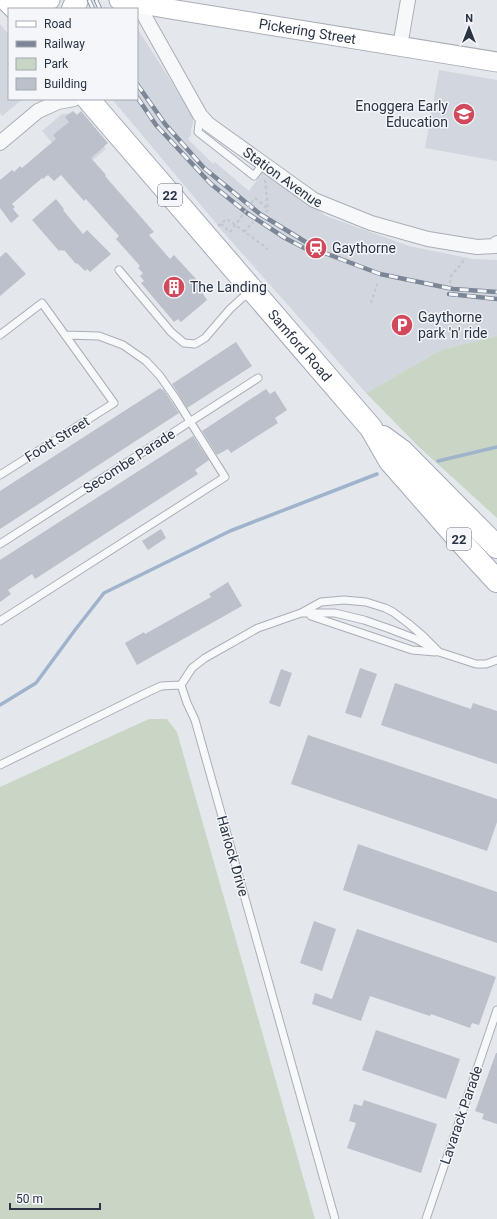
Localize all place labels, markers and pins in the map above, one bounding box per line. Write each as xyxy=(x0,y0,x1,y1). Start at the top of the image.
place label: Enoggera Early Education xyxy=(355,98,448,130)
school or university icon: Enoggera Early Education xyxy=(451,101,477,127)
station icon: Gaythorne xyxy=(303,235,329,261)
place label: Gaythorne xyxy=(332,240,396,256)
building icon: The Landing xyxy=(161,274,187,300)
place label: The Landing xyxy=(190,279,267,295)
place label: Gaythorne park 'n' ride xyxy=(418,309,488,341)
parking icon: Gaythorne park 'n' ride xyxy=(389,312,415,338)

